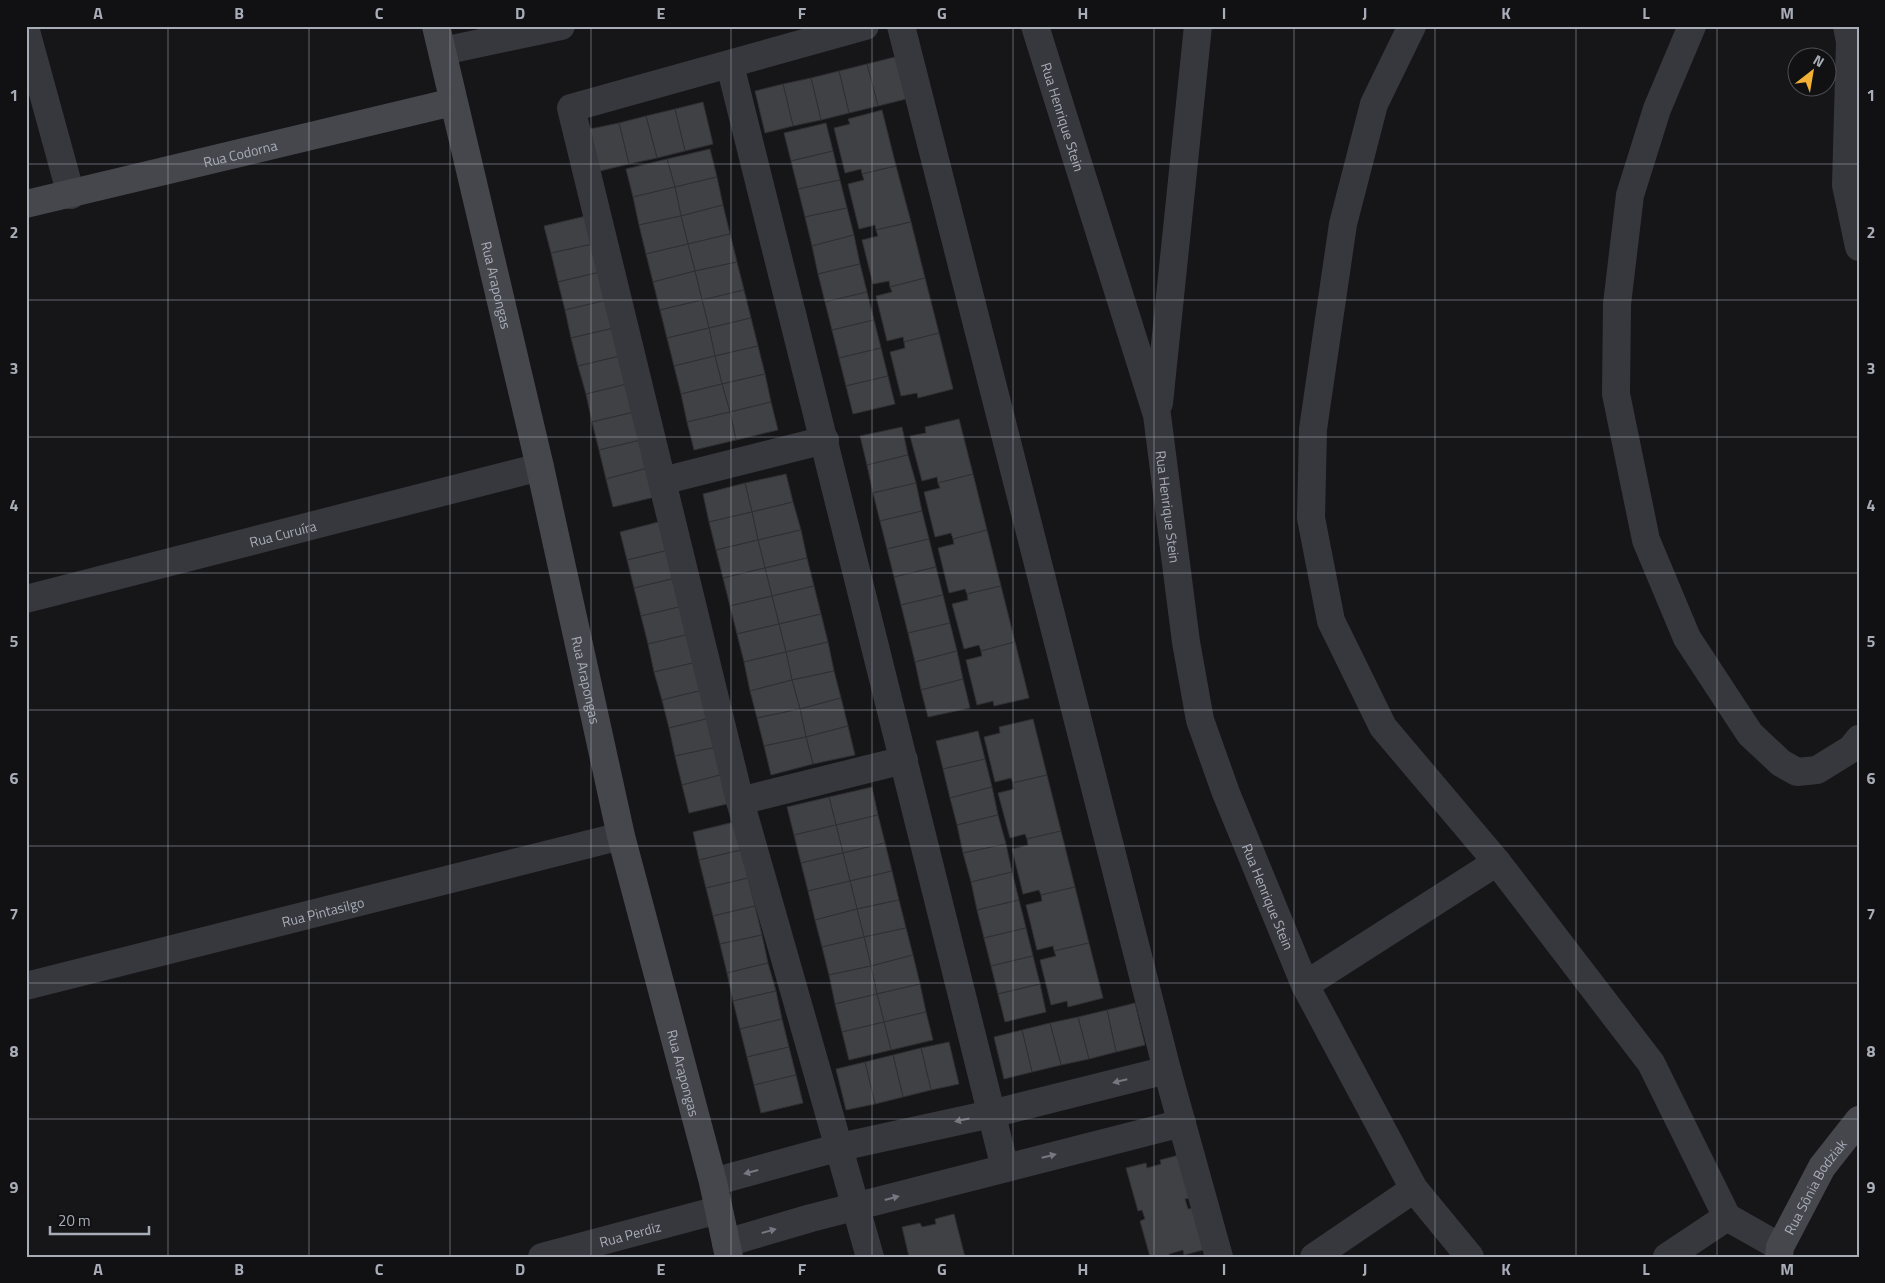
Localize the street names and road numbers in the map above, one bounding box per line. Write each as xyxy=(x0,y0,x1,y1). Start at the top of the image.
street label: Rua Henrique Stein xyxy=(1036,60,1090,174)
street label: Rua Codorna xyxy=(201,134,279,172)
street label: Rua Arapongas xyxy=(477,239,518,331)
street label: Rua Henrique Stein xyxy=(1151,449,1186,564)
street label: Rua Curuíra xyxy=(247,514,318,552)
street label: Rua Arapongas xyxy=(567,634,607,726)
street label: Rua Henrique Stein xyxy=(1237,840,1300,953)
street label: Rua Pintasilgo xyxy=(279,891,366,932)
street label: Rua Arapongas xyxy=(662,1027,706,1119)
street label: Rua Sônia Bodziak xyxy=(1778,1134,1851,1238)
street label: Rua Perdiz xyxy=(597,1215,663,1252)

